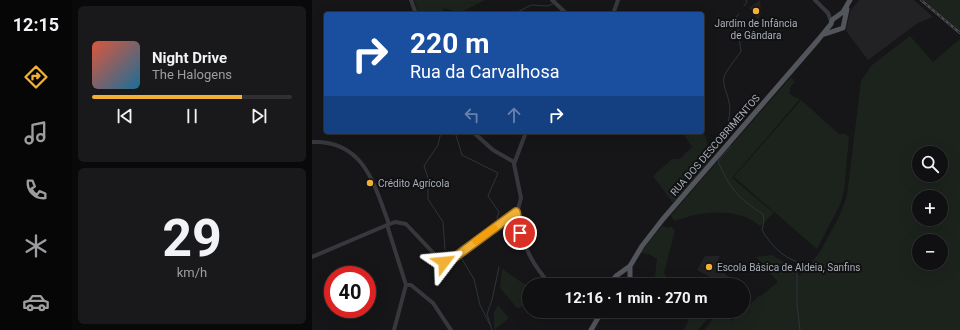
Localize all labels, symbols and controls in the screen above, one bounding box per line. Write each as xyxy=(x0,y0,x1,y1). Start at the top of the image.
marker: Jardim de Infância de Gândara xyxy=(751,6,761,16)
text: 12:15 xyxy=(13,14,59,35)
place label: Jardim de Infância de Gândara xyxy=(715,18,797,41)
text: 220 m xyxy=(410,27,489,60)
icon: right xyxy=(344,28,396,80)
text: Night Drive xyxy=(152,49,227,67)
text: Rua da Carvalhosa xyxy=(410,61,559,82)
icon: directions xyxy=(22,63,50,91)
text: The Halogens xyxy=(152,67,232,82)
street label: RUA DOS DESCOBRIMENTOS xyxy=(668,92,762,198)
icon: left xyxy=(461,104,483,126)
icon: ahead xyxy=(503,104,525,126)
icon: right xyxy=(545,104,567,126)
icon: previous xyxy=(114,105,136,127)
icon: pause xyxy=(181,105,203,127)
icon: next xyxy=(248,105,270,127)
icon: music xyxy=(22,119,50,147)
map controls xyxy=(912,146,948,270)
button: search xyxy=(912,146,948,182)
icon: phone xyxy=(22,176,50,204)
marker: Crédito Agrícola xyxy=(365,178,375,188)
place label: Crédito Agrícola xyxy=(378,178,449,189)
button: + xyxy=(912,190,948,226)
text: 29 xyxy=(162,208,222,269)
pin xyxy=(503,216,537,250)
icon: arrive xyxy=(509,222,531,244)
icon: climate xyxy=(22,232,50,260)
button: − xyxy=(912,234,948,270)
position arrow xyxy=(423,241,465,283)
marker: Escola Básica de Aldeia, Sanfins xyxy=(704,262,714,272)
place label: Escola Básica de Aldeia, Sanfins xyxy=(717,262,860,273)
text: km/h xyxy=(177,265,207,280)
speed limit sign: 40 xyxy=(324,266,376,318)
icon: car xyxy=(22,288,50,316)
text: 12:16 · 1 min · 270 m xyxy=(565,289,707,307)

